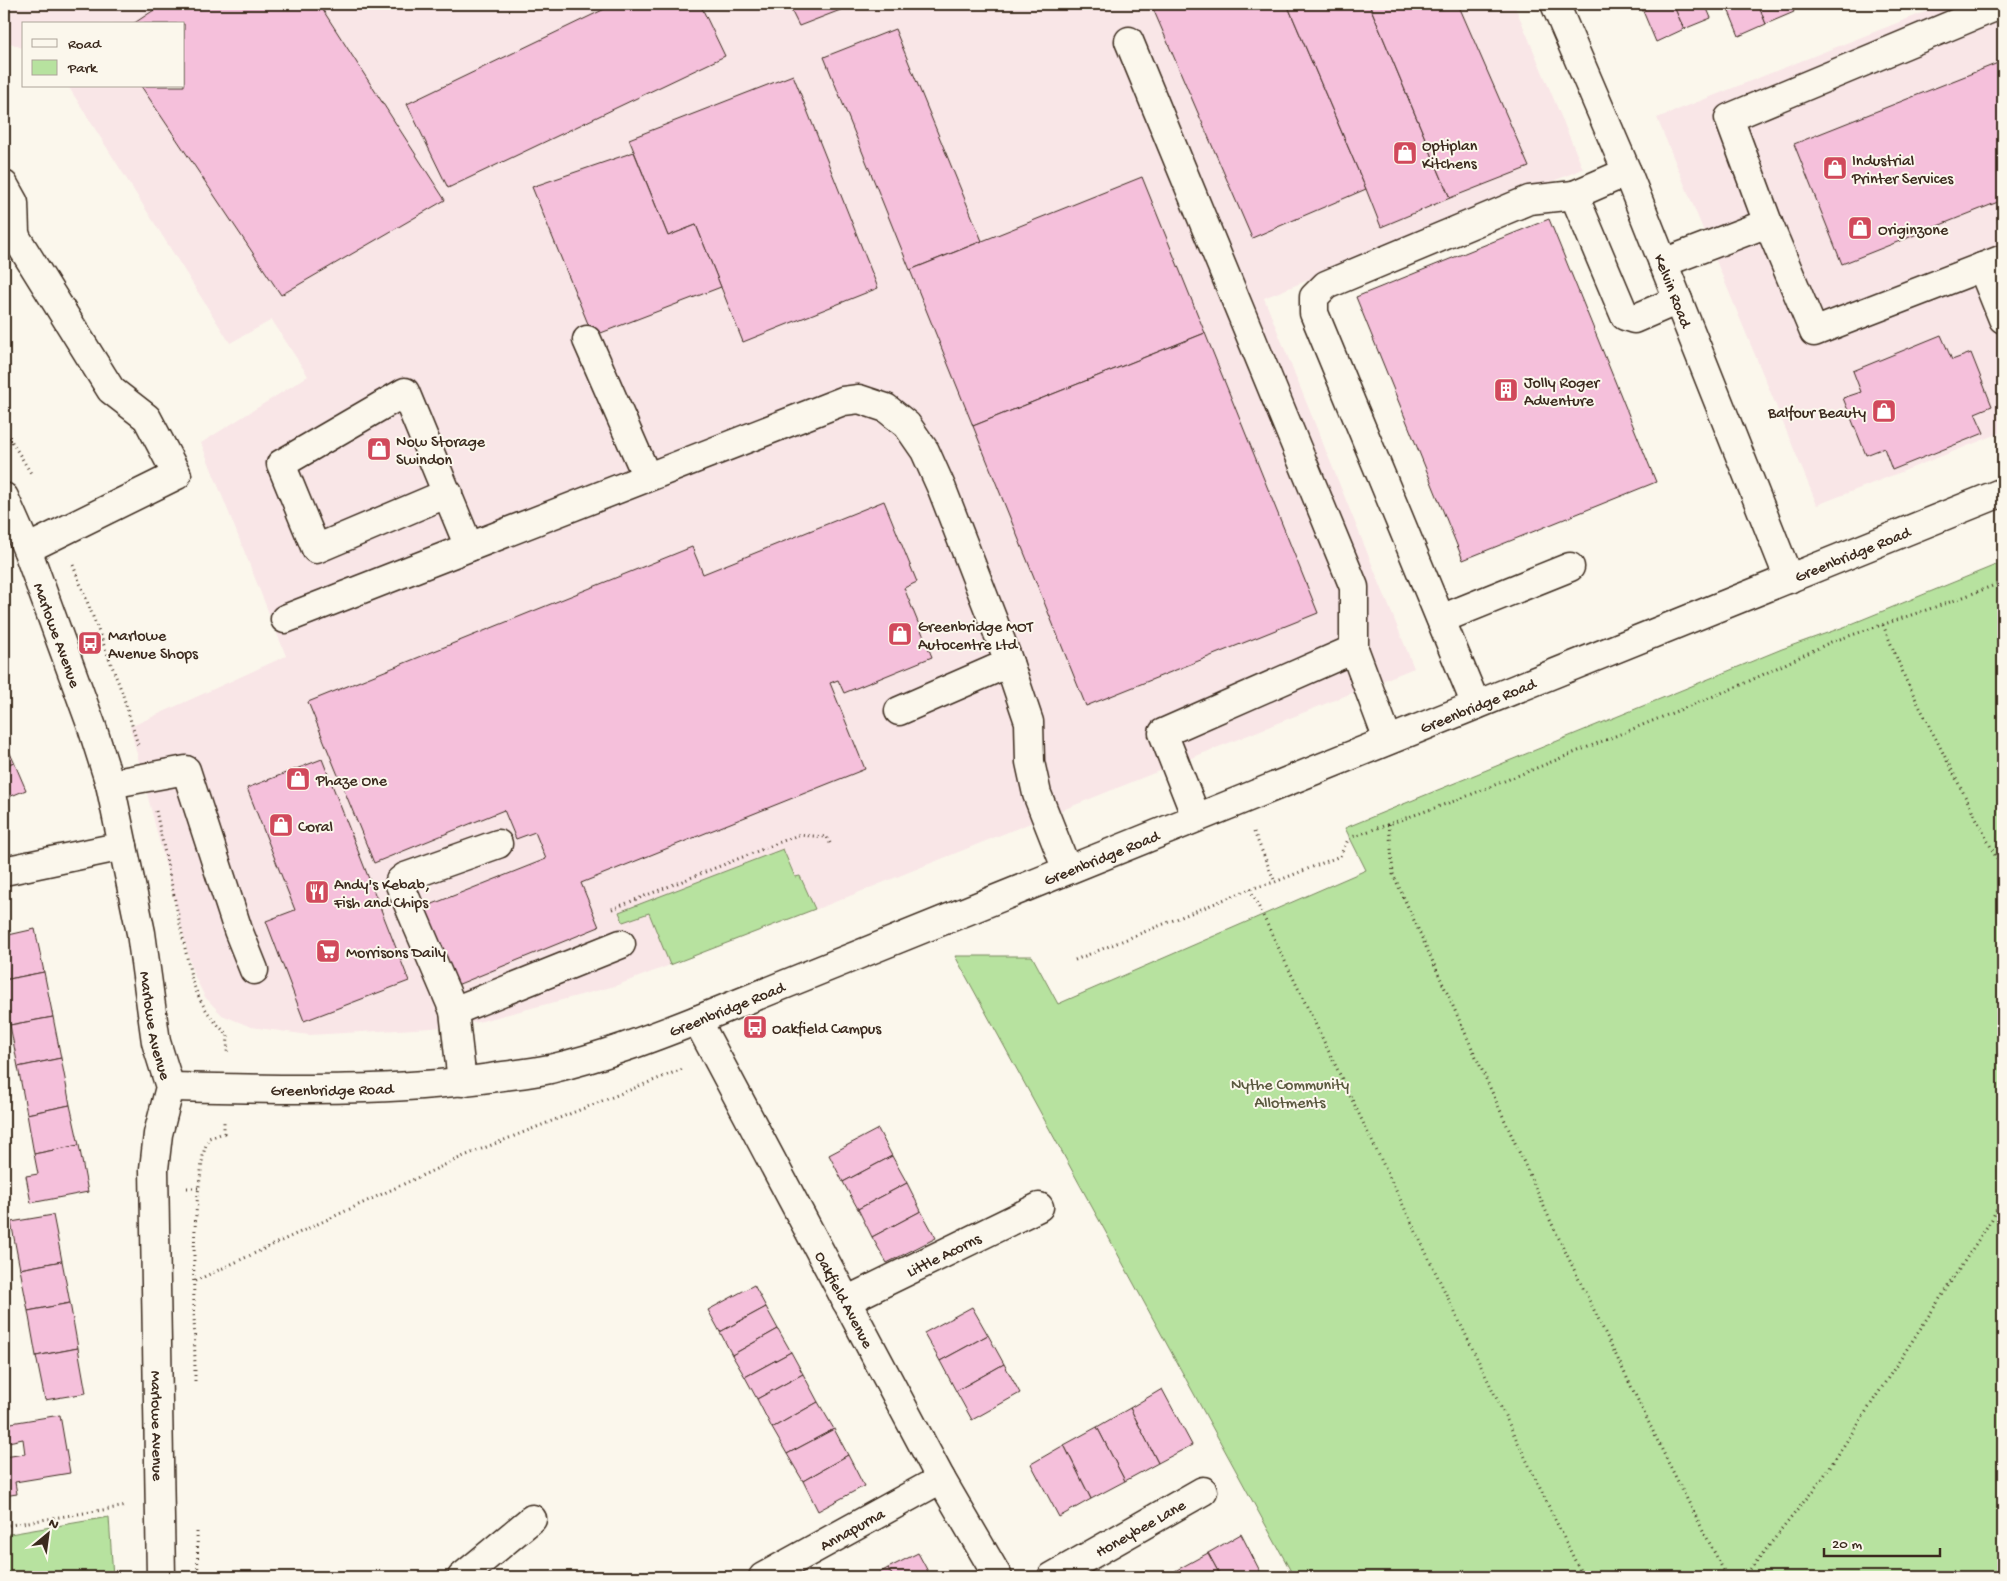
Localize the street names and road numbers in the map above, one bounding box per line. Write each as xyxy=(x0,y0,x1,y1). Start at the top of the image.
street label: Kelvin Road xyxy=(1648,252,1695,333)
street label: Greenbridge Road xyxy=(1793,524,1915,588)
street label: Marlowe Avenue xyxy=(27,581,83,691)
street label: Greenbridge Road xyxy=(1418,675,1541,740)
street label: Greenbridge Road xyxy=(1042,827,1164,892)
street label: Marlowe Avenue xyxy=(133,970,173,1084)
street label: Greenbridge Road xyxy=(667,979,790,1043)
street label: Greenbridge Road xyxy=(270,1081,396,1102)
street label: Little Acorns xyxy=(904,1230,986,1283)
street label: Oakfield Avenue xyxy=(809,1249,876,1353)
street label: Marlowe Avenue xyxy=(144,1371,165,1482)
street label: Honeybee Lane xyxy=(1093,1497,1191,1563)
street label: Annapurna xyxy=(817,1505,890,1557)

